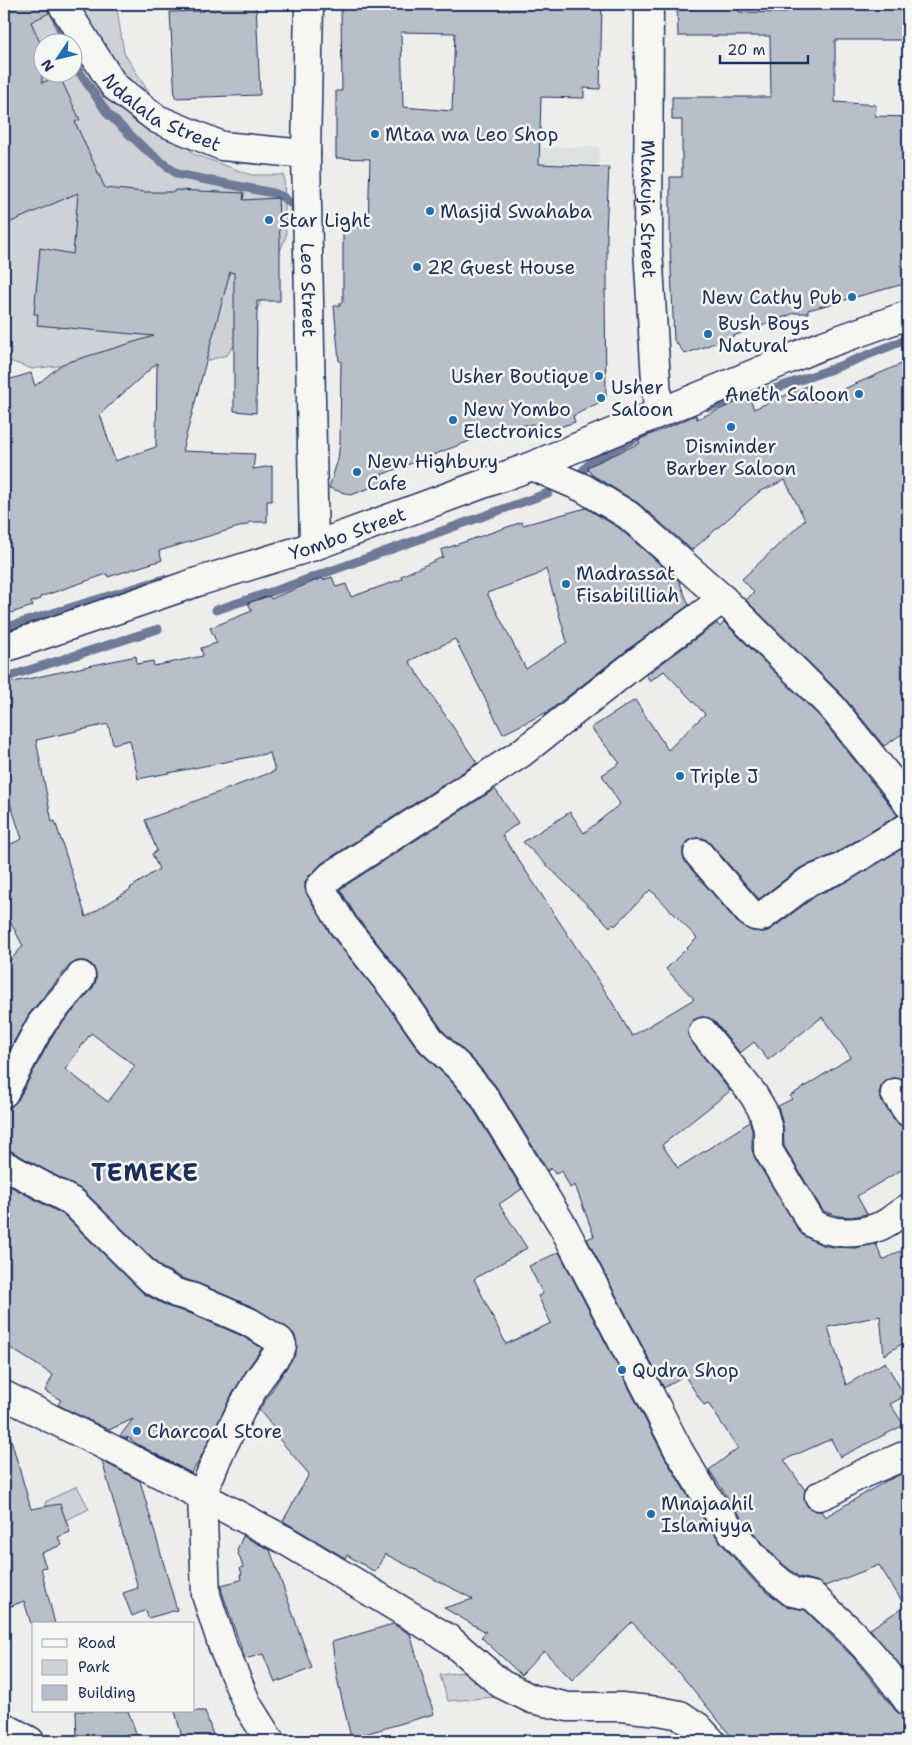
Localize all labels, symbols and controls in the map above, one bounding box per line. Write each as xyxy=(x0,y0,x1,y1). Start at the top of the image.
north arrow xyxy=(32,32,82,82)
scale bar xyxy=(720,32,807,64)
text: 20 m xyxy=(727,40,766,60)
text: N xyxy=(37,56,58,75)
street label: Ndalala Street xyxy=(97,68,225,157)
place label: Mtaa wa Leo Shop xyxy=(385,122,558,147)
marker: Mtaa wa Leo Shop xyxy=(369,128,381,140)
street label: Mtakuja Street xyxy=(635,140,662,279)
place label: Masjid Swahaba xyxy=(440,199,592,224)
marker: Masjid Swahaba xyxy=(424,205,436,217)
place label: Star Light xyxy=(279,208,371,233)
marker: Star Light xyxy=(263,214,275,226)
street label: Leo Street xyxy=(295,242,322,337)
place label: 2R Guest House xyxy=(427,255,575,280)
marker: 2R Guest House xyxy=(411,261,423,273)
place label: New Cathy Pub xyxy=(702,285,842,310)
marker: New Cathy Pub xyxy=(846,291,858,303)
place label: Bush Boys Natural xyxy=(718,311,810,358)
marker: Bush Boys Natural xyxy=(702,328,714,340)
place label: Usher Boutique xyxy=(451,364,589,389)
marker: Usher Boutique xyxy=(593,370,605,382)
place label: Usher Saloon xyxy=(611,375,673,422)
place label: Aneth Saloon xyxy=(725,382,849,407)
marker: Aneth Saloon xyxy=(853,388,865,400)
marker: Usher Saloon xyxy=(595,392,607,404)
place label: New Yombo Electronics xyxy=(463,397,571,444)
marker: New Yombo Electronics xyxy=(447,414,459,426)
marker: Disminder Barber Saloon xyxy=(725,421,737,433)
place label: Disminder Barber Saloon xyxy=(666,434,796,481)
place label: New Highbury Cafe xyxy=(367,449,498,496)
marker: New Highbury Cafe xyxy=(351,466,363,478)
street label: Yombo Street xyxy=(286,501,409,565)
place label: Madrassat Fisabililliah xyxy=(576,561,679,608)
marker: Madrassat Fisabililliah xyxy=(560,578,572,590)
place label: Triple J xyxy=(690,764,758,789)
marker: Triple J xyxy=(674,770,686,782)
district label: TEMEKE xyxy=(91,1157,199,1189)
place label: Qudra Shop xyxy=(632,1358,739,1383)
marker: Qudra Shop xyxy=(616,1364,628,1376)
place label: Charcoal Store xyxy=(147,1419,282,1444)
marker: Charcoal Store xyxy=(131,1425,143,1437)
place label: Mnajaahil Islamiyya xyxy=(661,1491,754,1538)
marker: Mnajaahil Islamiyya xyxy=(645,1508,657,1520)
legend xyxy=(32,1622,195,1712)
text: Road xyxy=(78,1633,116,1653)
text: Park xyxy=(78,1657,110,1677)
text: Building xyxy=(78,1683,135,1703)

